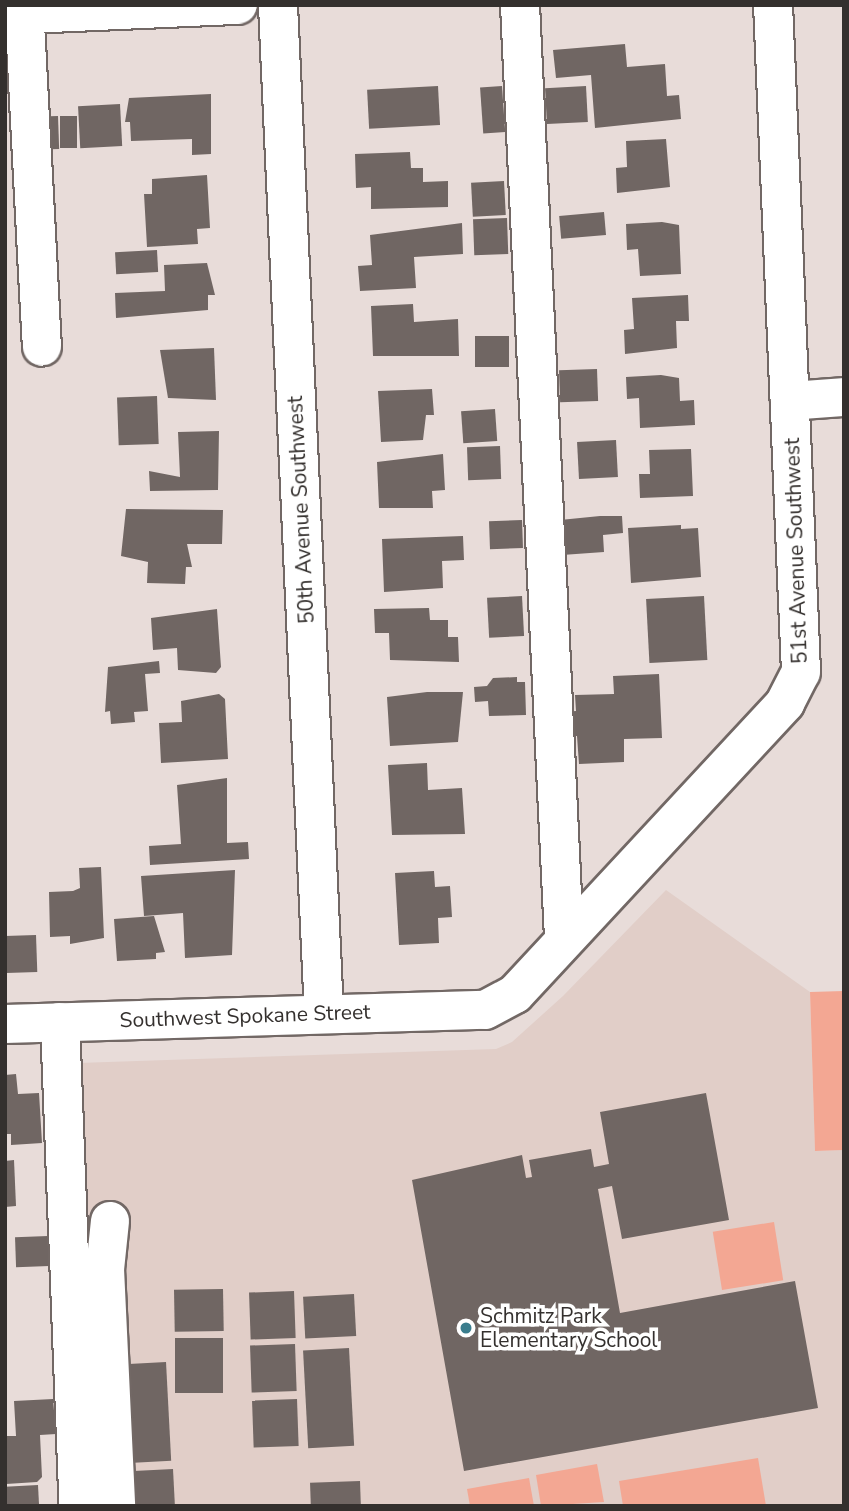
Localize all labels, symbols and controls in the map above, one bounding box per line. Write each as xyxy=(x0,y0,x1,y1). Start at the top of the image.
street label: 50th Avenue Southwest xyxy=(282,395,320,625)
street label: 51st Avenue Southwest xyxy=(779,437,813,665)
street label: Southwest Spokane Street xyxy=(119,999,371,1033)
place label: Schmitz Park Elementary School xyxy=(480,1303,658,1353)
marker: Schmitz Park Elementary School xyxy=(458,1320,474,1336)

